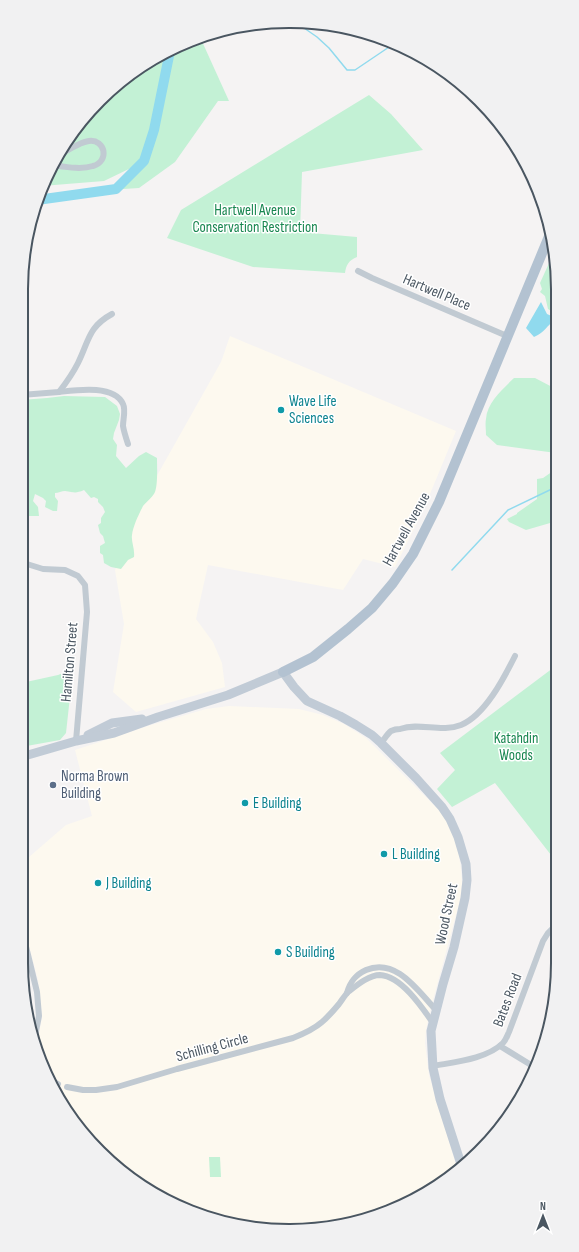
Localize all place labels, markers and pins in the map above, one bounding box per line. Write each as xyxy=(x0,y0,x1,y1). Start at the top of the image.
place label: Wave Life Sciences xyxy=(289,392,337,428)
marker: Wave Life Sciences xyxy=(276,405,286,415)
place label: Norma Brown Building xyxy=(61,767,129,803)
marker: Norma Brown Building xyxy=(48,780,58,790)
place label: E Building xyxy=(253,794,302,813)
marker: E Building xyxy=(240,798,250,808)
place label: L Building xyxy=(392,845,440,864)
marker: L Building xyxy=(379,849,389,859)
place label: J Building xyxy=(105,874,151,893)
marker: J Building xyxy=(93,878,103,888)
place label: S Building xyxy=(286,943,335,962)
marker: S Building xyxy=(273,947,283,957)

